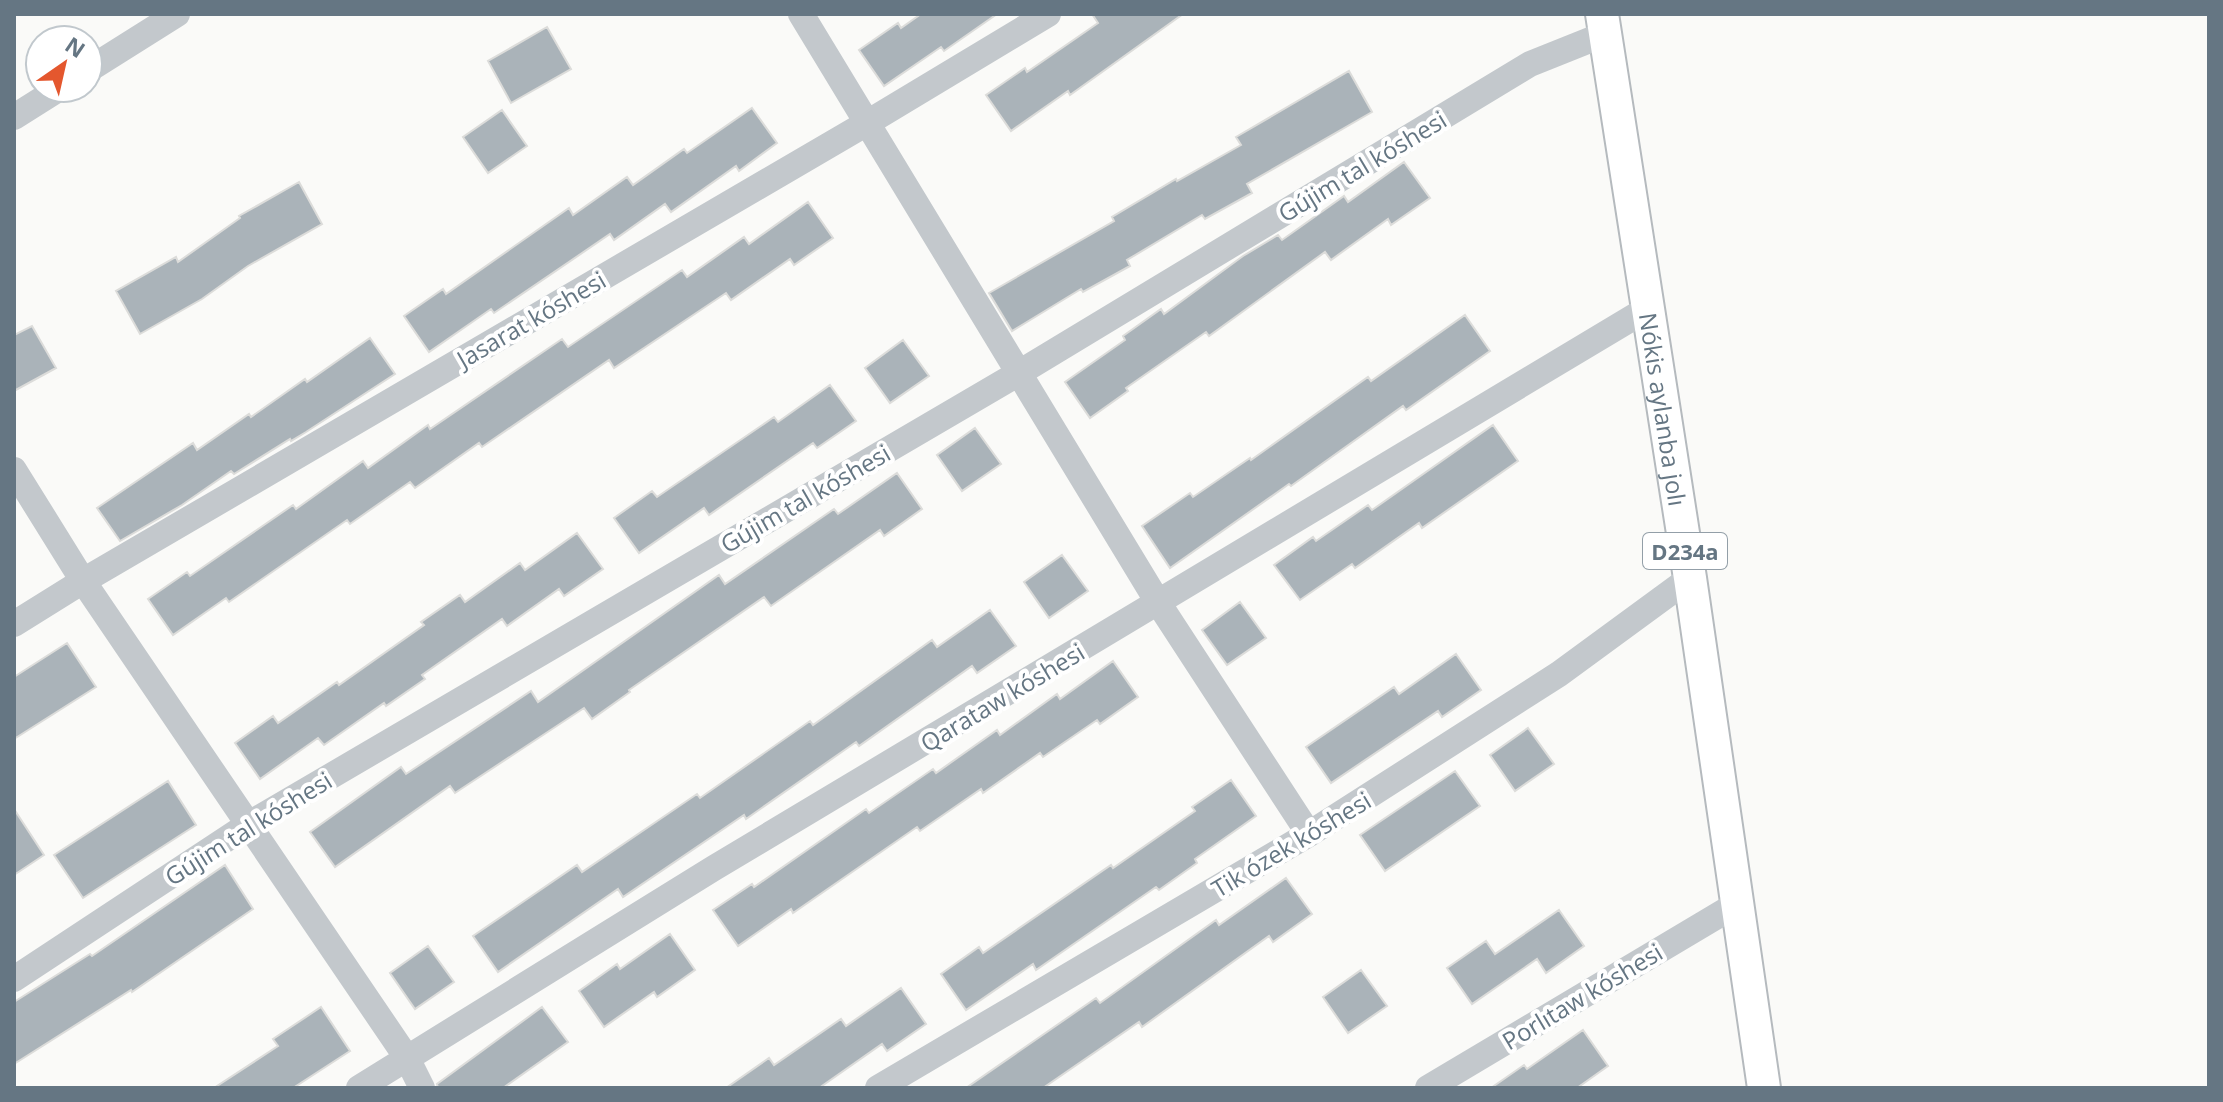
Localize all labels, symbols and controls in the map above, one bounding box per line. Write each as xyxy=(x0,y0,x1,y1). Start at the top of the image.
north arrow xyxy=(24,24,104,104)
text: N xyxy=(60,29,92,64)
street label: Gújim tal kóshesi xyxy=(1272,103,1452,229)
street label: Jasarat kóshesi xyxy=(449,263,611,376)
street label: Nókis aylanba jolı xyxy=(1632,310,1695,508)
street label: Gújim tal kóshesi xyxy=(714,436,896,560)
road number: D234a xyxy=(1643,533,1727,569)
street label: Qarataw kóshesi xyxy=(914,635,1090,759)
street label: Gújim tal kóshesi xyxy=(158,763,338,893)
street label: Tik ózek kóshesi xyxy=(1205,783,1377,905)
street label: Porlıtaw kóshesi xyxy=(1496,935,1668,1057)

